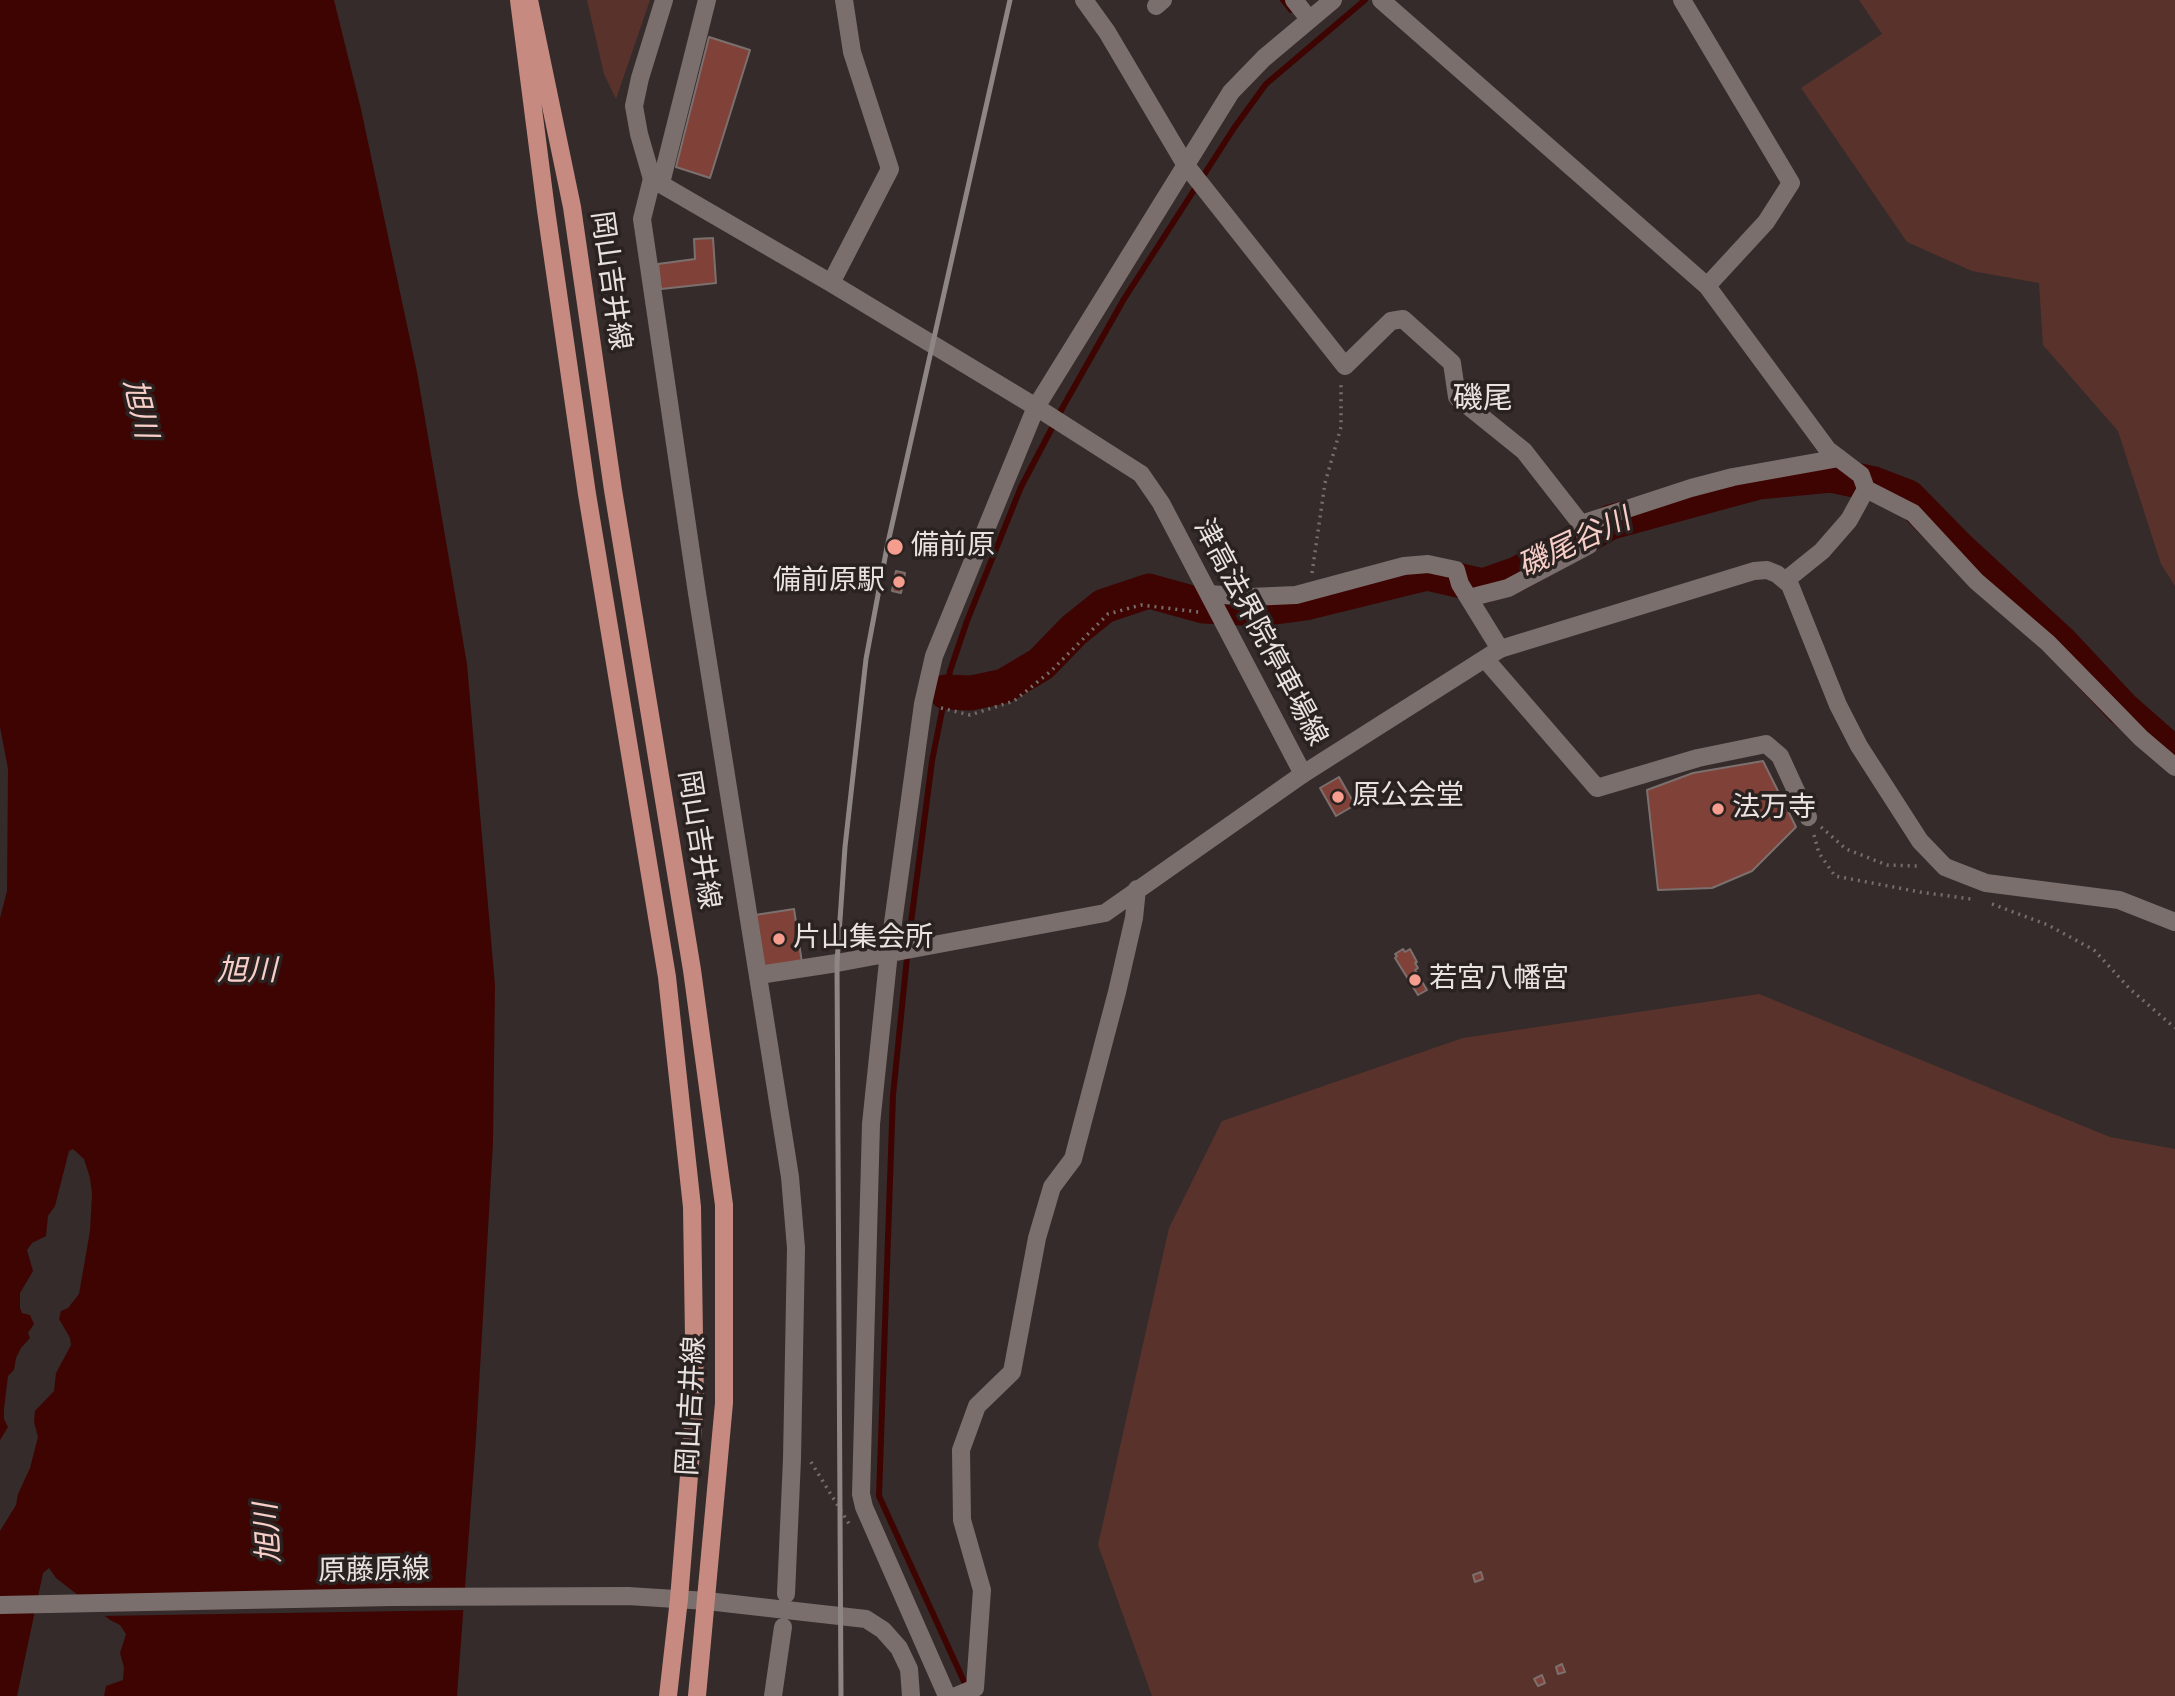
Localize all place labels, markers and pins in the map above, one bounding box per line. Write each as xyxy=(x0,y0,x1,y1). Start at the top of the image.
place label: 備前原 xyxy=(911,530,995,564)
marker: 備前原 xyxy=(885,537,905,557)
place label: 備前原駅 xyxy=(773,565,885,599)
marker: 備前原駅 xyxy=(891,574,907,590)
place label: 原公会堂 xyxy=(1352,780,1464,814)
marker: 原公会堂 xyxy=(1330,789,1346,805)
place label: 法万寺 xyxy=(1732,792,1816,826)
marker: 法万寺 xyxy=(1710,801,1726,817)
place label: 片山集会所 xyxy=(793,922,933,956)
marker: 片山集会所 xyxy=(771,931,787,947)
place label: 若宮八幡宮 xyxy=(1429,963,1569,997)
marker: 若宮八幡宮 xyxy=(1407,972,1423,988)

